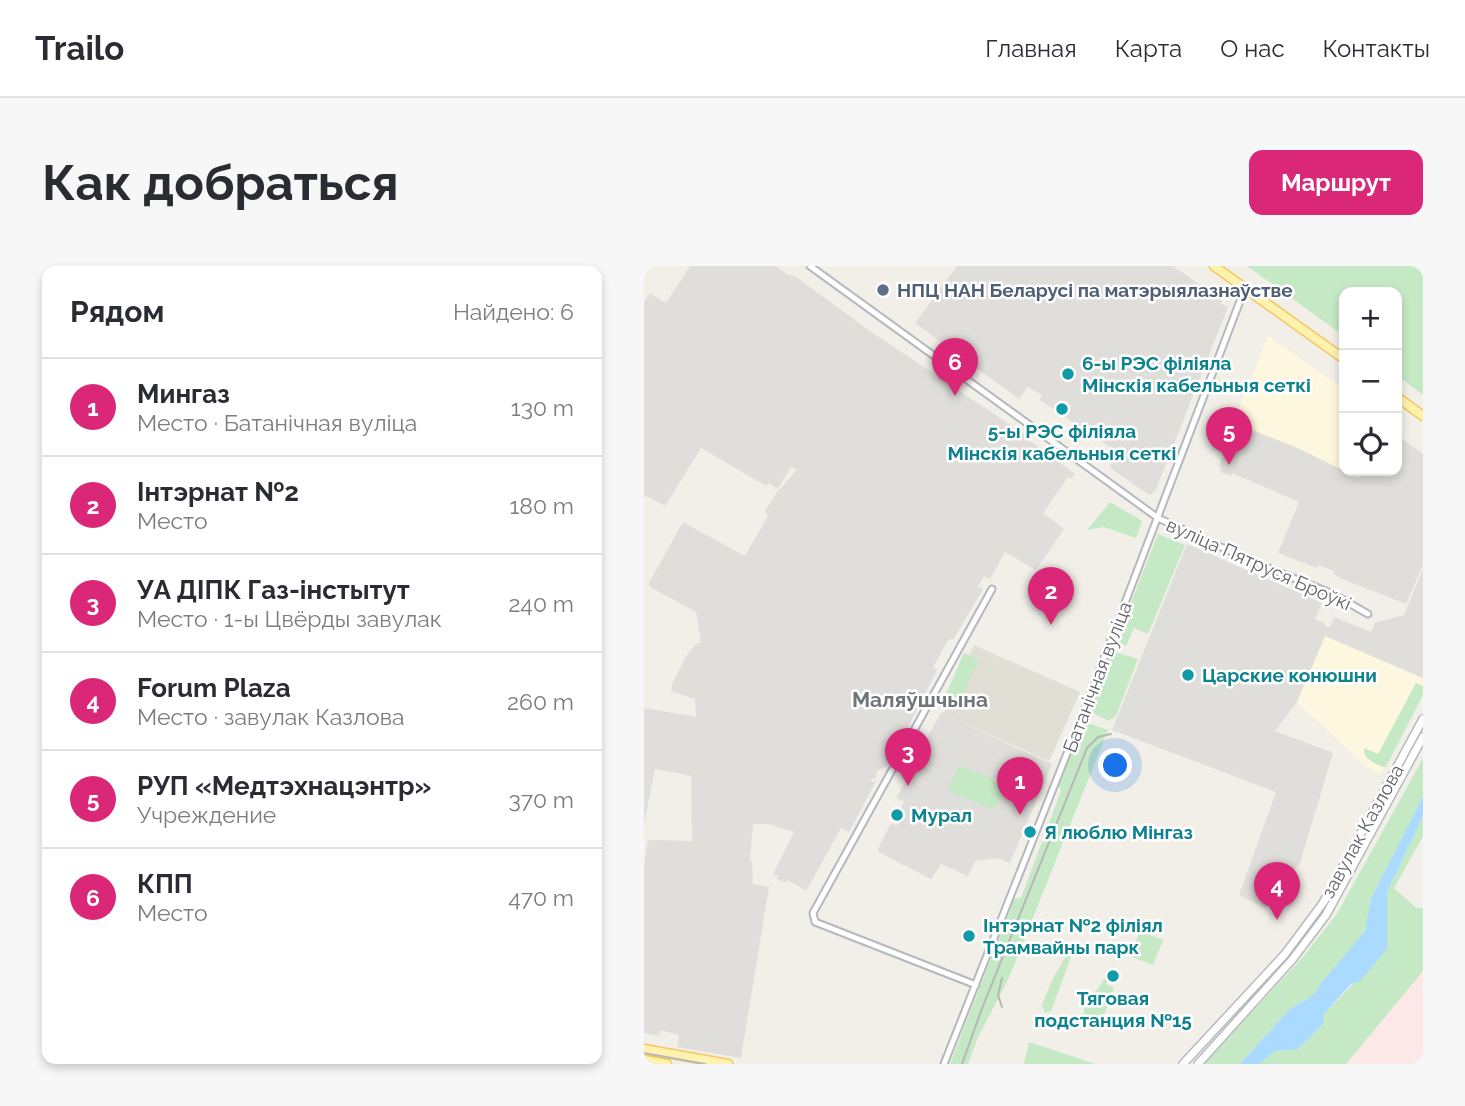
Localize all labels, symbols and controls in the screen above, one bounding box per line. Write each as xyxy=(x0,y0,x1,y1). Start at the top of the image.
text: Trailo xyxy=(35,29,124,68)
text: Главная xyxy=(985,34,1077,63)
text: Карта xyxy=(1115,34,1182,63)
text: О нас xyxy=(1220,34,1285,63)
text: Контакты xyxy=(1323,34,1430,63)
button: Маршрут xyxy=(1249,150,1423,215)
text: Как добраться xyxy=(42,154,399,211)
place label: НПЦ НАН Беларусі па матэрыялазнаўстве xyxy=(897,279,1293,301)
marker: НПЦ НАН Беларусі па матэрыялазнаўстве xyxy=(875,282,891,298)
map controls xyxy=(1339,287,1402,476)
button: + xyxy=(1339,287,1402,350)
text: Рядом xyxy=(70,294,164,329)
text: Найдено: 6 xyxy=(453,298,574,325)
pin: 6 xyxy=(932,338,978,396)
button: − xyxy=(1339,350,1402,413)
place label: 6-ы РЭС філіяла Мінскія кабельныя сеткі xyxy=(1082,352,1311,396)
marker: 6-ы РЭС філіяла Мінскія кабельныя сеткі xyxy=(1060,366,1076,382)
text: Мингаз xyxy=(137,379,230,409)
text: 1 xyxy=(87,394,99,421)
text: 130 m xyxy=(511,394,574,421)
marker: 5-ы РЭС філіяла Мінскія кабельныя сеткі xyxy=(1054,401,1070,417)
pin: 5 xyxy=(1206,407,1252,465)
text: Место · Батанічная вуліца xyxy=(137,409,417,436)
button: locate xyxy=(1339,413,1402,476)
place label: 5-ы РЭС філіяла Мінскія кабельныя сеткі xyxy=(948,420,1176,464)
text: Інтэрнат №2 xyxy=(137,477,299,507)
text: 2 xyxy=(87,492,99,519)
text: 180 m xyxy=(509,492,574,519)
text: Место xyxy=(137,507,208,534)
street label: вуліца Пятруся Броўкі xyxy=(1163,513,1355,615)
pin: 2 xyxy=(1028,567,1074,625)
text: УА ДІПК Газ-інстытут xyxy=(137,575,410,605)
text: 3 xyxy=(87,590,99,617)
text: 240 m xyxy=(508,590,574,617)
street label: Батанічная вуліца xyxy=(1058,598,1136,756)
text: Место · 1-ы Цвёрды завулак xyxy=(137,605,442,632)
place label: Царские конюшни xyxy=(1202,664,1377,686)
marker: Царские конюшни xyxy=(1180,667,1196,683)
text: Forum Plaza xyxy=(137,673,291,703)
district label: Маляўшчына xyxy=(852,687,988,712)
text: 4 xyxy=(86,688,100,715)
text: 260 m xyxy=(507,688,574,715)
text: Место · завулак Казлова xyxy=(137,703,404,730)
pin: 3 xyxy=(885,728,931,786)
your location xyxy=(1098,748,1132,782)
pin: 1 xyxy=(997,757,1043,815)
street label: завулак Казлова xyxy=(1316,760,1408,902)
text: РУП «Медтэхнацэнтр» xyxy=(137,771,431,801)
text: 5 xyxy=(87,786,99,813)
text: 370 m xyxy=(509,786,574,813)
text: Учреждение xyxy=(137,801,276,828)
place label: Мурал xyxy=(911,804,972,826)
marker: Мурал xyxy=(889,807,905,823)
place label: Я люблю Мінгаз xyxy=(1044,821,1193,843)
marker: Я люблю Мінгаз xyxy=(1022,824,1038,840)
pin: 4 xyxy=(1254,862,1300,920)
text: КПП xyxy=(137,869,193,899)
text: 6 xyxy=(86,884,100,911)
text: 470 m xyxy=(508,884,574,911)
text: Место xyxy=(137,899,208,926)
place label: Інтэрнат №2 філіял Трамвайны парк xyxy=(983,914,1163,958)
marker: Інтэрнат №2 філіял Трамвайны парк xyxy=(961,928,977,944)
marker: Тяговая подстанция №15 xyxy=(1105,968,1121,984)
place label: Тяговая подстанция №15 xyxy=(1034,987,1192,1031)

